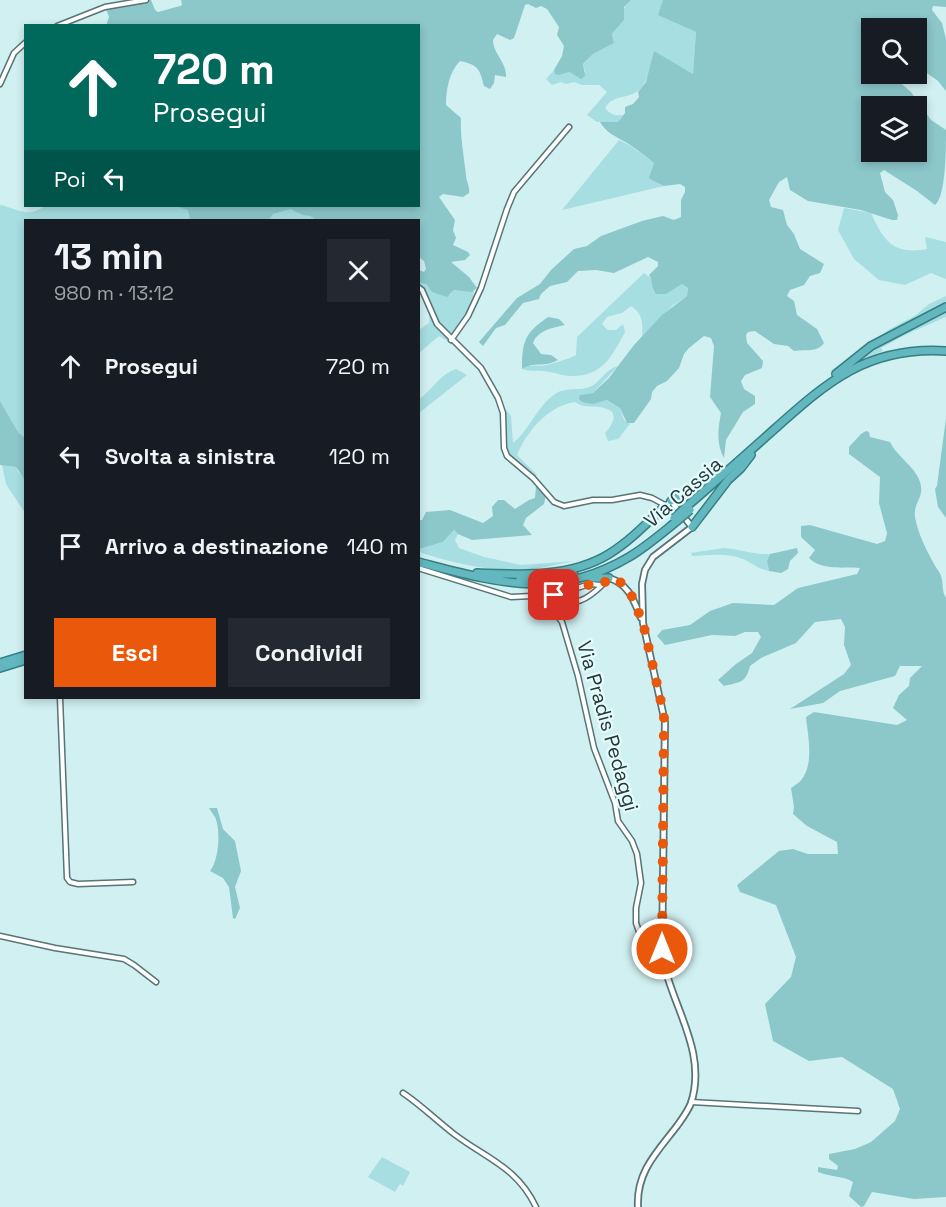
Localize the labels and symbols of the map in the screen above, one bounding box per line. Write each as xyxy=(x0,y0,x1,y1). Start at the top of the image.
street label: Via Cassia xyxy=(638,451,728,533)
pin xyxy=(528,569,579,620)
street label: Via Pradis Pedaggi xyxy=(571,638,645,814)
position arrow xyxy=(630,917,694,981)

